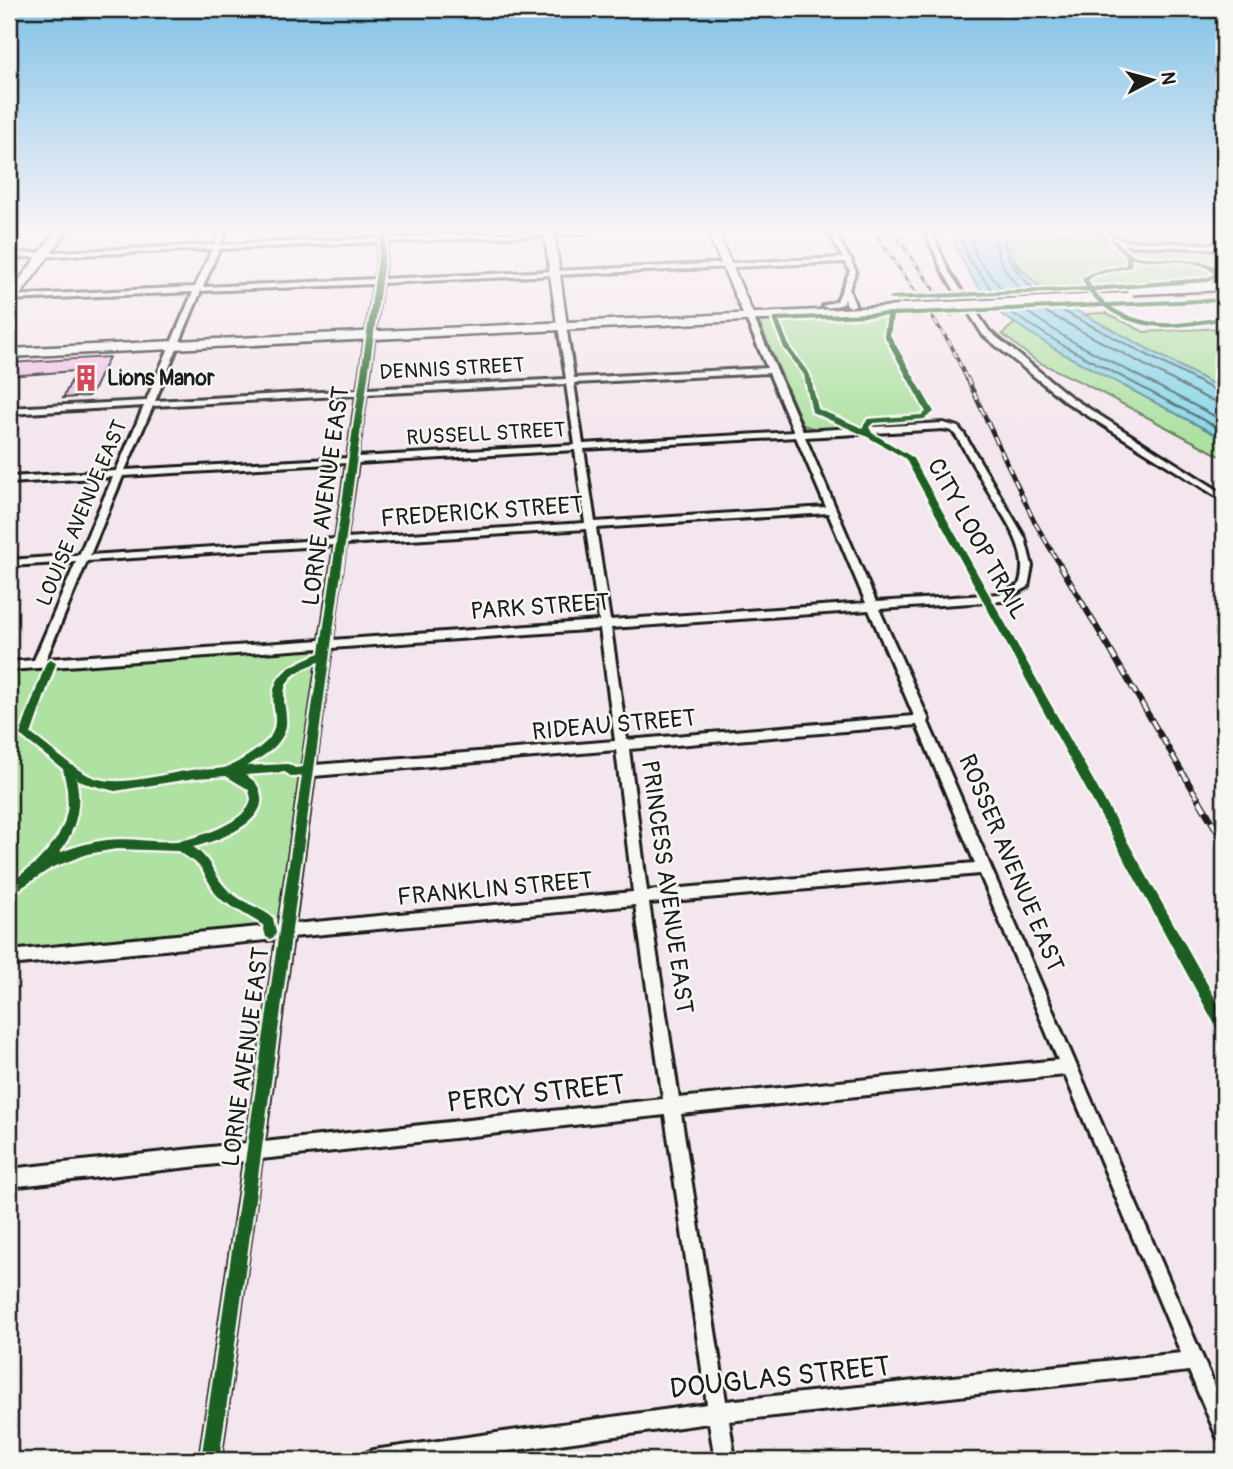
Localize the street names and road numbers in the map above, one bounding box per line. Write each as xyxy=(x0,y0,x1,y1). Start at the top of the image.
street label: DENNIS STREET xyxy=(379,352,526,386)
street label: LORNE AVENUE EAST xyxy=(296,384,356,608)
street label: LOUISE AVENUE EAST xyxy=(31,416,134,610)
street label: RUSSELL STREET xyxy=(406,416,567,452)
street label: CITY LOOP TRAIL xyxy=(921,453,1033,625)
street label: FREDERICK STREET xyxy=(380,490,584,534)
street label: PARK STREET xyxy=(470,588,610,626)
street label: RIDEAU STREET xyxy=(531,703,697,747)
street label: ROSSER AVENUE EAST xyxy=(952,750,1070,976)
street label: PRINCESS AVENUE EAST xyxy=(635,758,699,1016)
street label: FRANKLIN STREET xyxy=(396,866,594,912)
street label: LORNE AVENUE EAST xyxy=(216,945,276,1169)
street label: PERCY STREET xyxy=(445,1067,627,1121)
street label: DOUGLAS STREET xyxy=(668,1349,892,1407)

